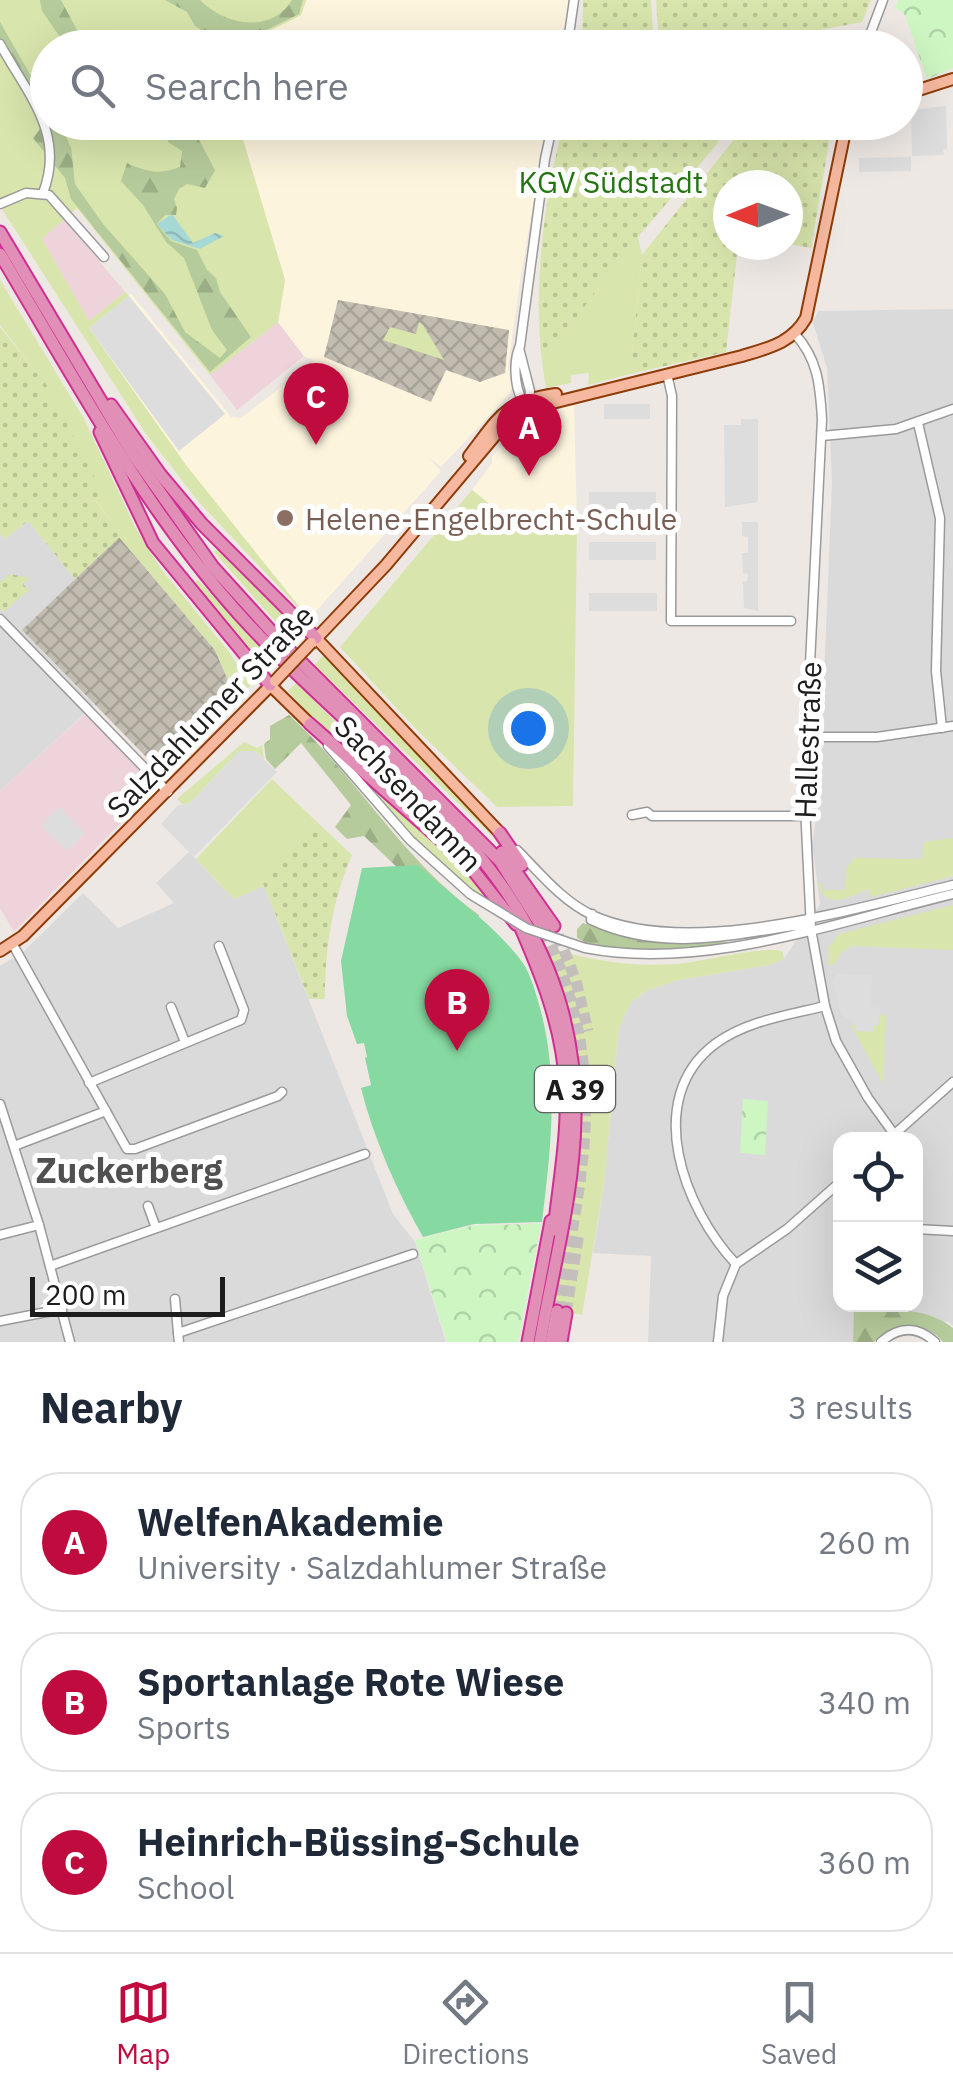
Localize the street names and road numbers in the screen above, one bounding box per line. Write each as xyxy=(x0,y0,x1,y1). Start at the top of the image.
street label: Salzdahlumer Straße xyxy=(98,596,322,826)
street label: Hallestraße xyxy=(785,661,829,819)
street label: Sachsendamm xyxy=(327,707,491,879)
road number: A 39 xyxy=(535,1066,615,1112)

